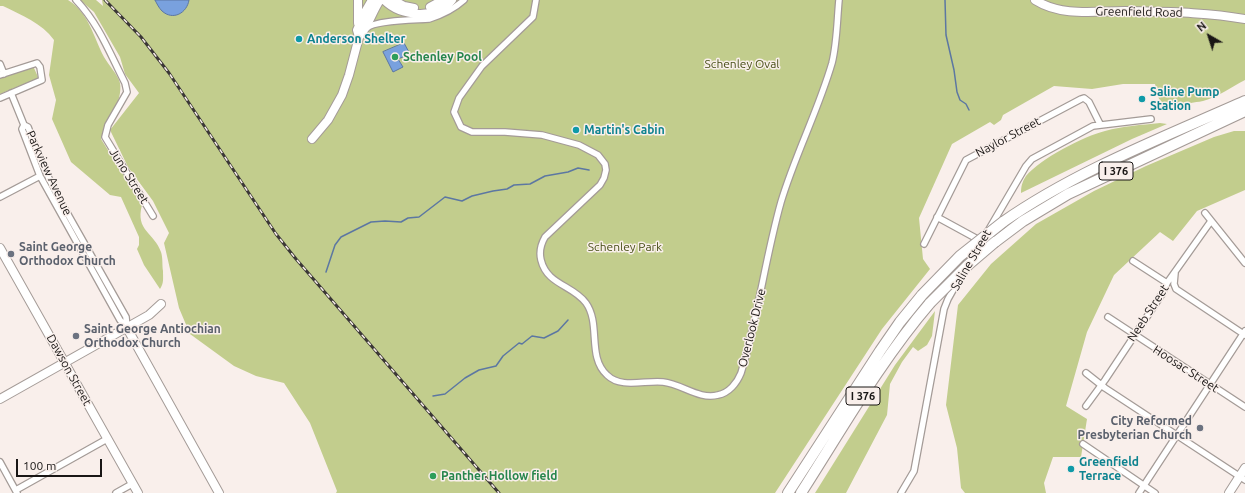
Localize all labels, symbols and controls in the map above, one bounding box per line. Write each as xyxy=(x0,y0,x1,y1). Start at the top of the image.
street label: Greenfield Road xyxy=(1095,4,1183,20)
north arrow xyxy=(1189,16,1229,56)
text: N xyxy=(1194,19,1208,34)
place label: Anderson Shelter xyxy=(307,32,405,46)
marker: Anderson Shelter xyxy=(294,34,304,44)
place label: Schenley Pool xyxy=(403,50,482,64)
marker: Schenley Pool xyxy=(390,52,400,62)
park label: Schenley Oval xyxy=(705,57,779,71)
place label: Saline Pump Station xyxy=(1150,85,1219,113)
marker: Saline Pump Station xyxy=(1137,94,1147,104)
street label: Naylor Street xyxy=(973,114,1043,160)
place label: Martin's Cabin xyxy=(584,123,665,137)
marker: Martin's Cabin xyxy=(571,125,581,135)
street label: Parkview Avenue xyxy=(23,128,75,218)
street label: Juno Street xyxy=(106,146,152,206)
road number: I 376 xyxy=(1099,162,1133,180)
street label: Saline Street xyxy=(948,227,994,293)
place label: Saint George Orthodox Church xyxy=(19,240,116,268)
park label: Schenley Park xyxy=(588,240,662,254)
marker: Saint George Orthodox Church xyxy=(6,249,16,259)
street label: Neeb Street xyxy=(1124,282,1172,344)
street label: Overlook Drive xyxy=(735,287,769,369)
place label: Saint George Antiochian Orthodox Church xyxy=(84,322,221,350)
marker: Saint George Antiochian Orthodox Church xyxy=(71,331,81,341)
street label: Dawson Street xyxy=(43,332,95,408)
street label: Hoosac Street xyxy=(1150,342,1222,396)
road number: I 376 xyxy=(846,387,880,405)
place label: City Reformed Presbyterian Church xyxy=(1078,414,1192,442)
marker: City Reformed Presbyterian Church xyxy=(1195,423,1205,433)
scale bar xyxy=(18,451,104,477)
place label: Greenfield Terrace xyxy=(1079,455,1139,483)
text: 100 m xyxy=(23,459,56,472)
marker: Greenfield Terrace xyxy=(1066,464,1076,474)
place label: Panther Hollow field xyxy=(441,469,557,483)
marker: Panther Hollow field xyxy=(428,471,438,481)

